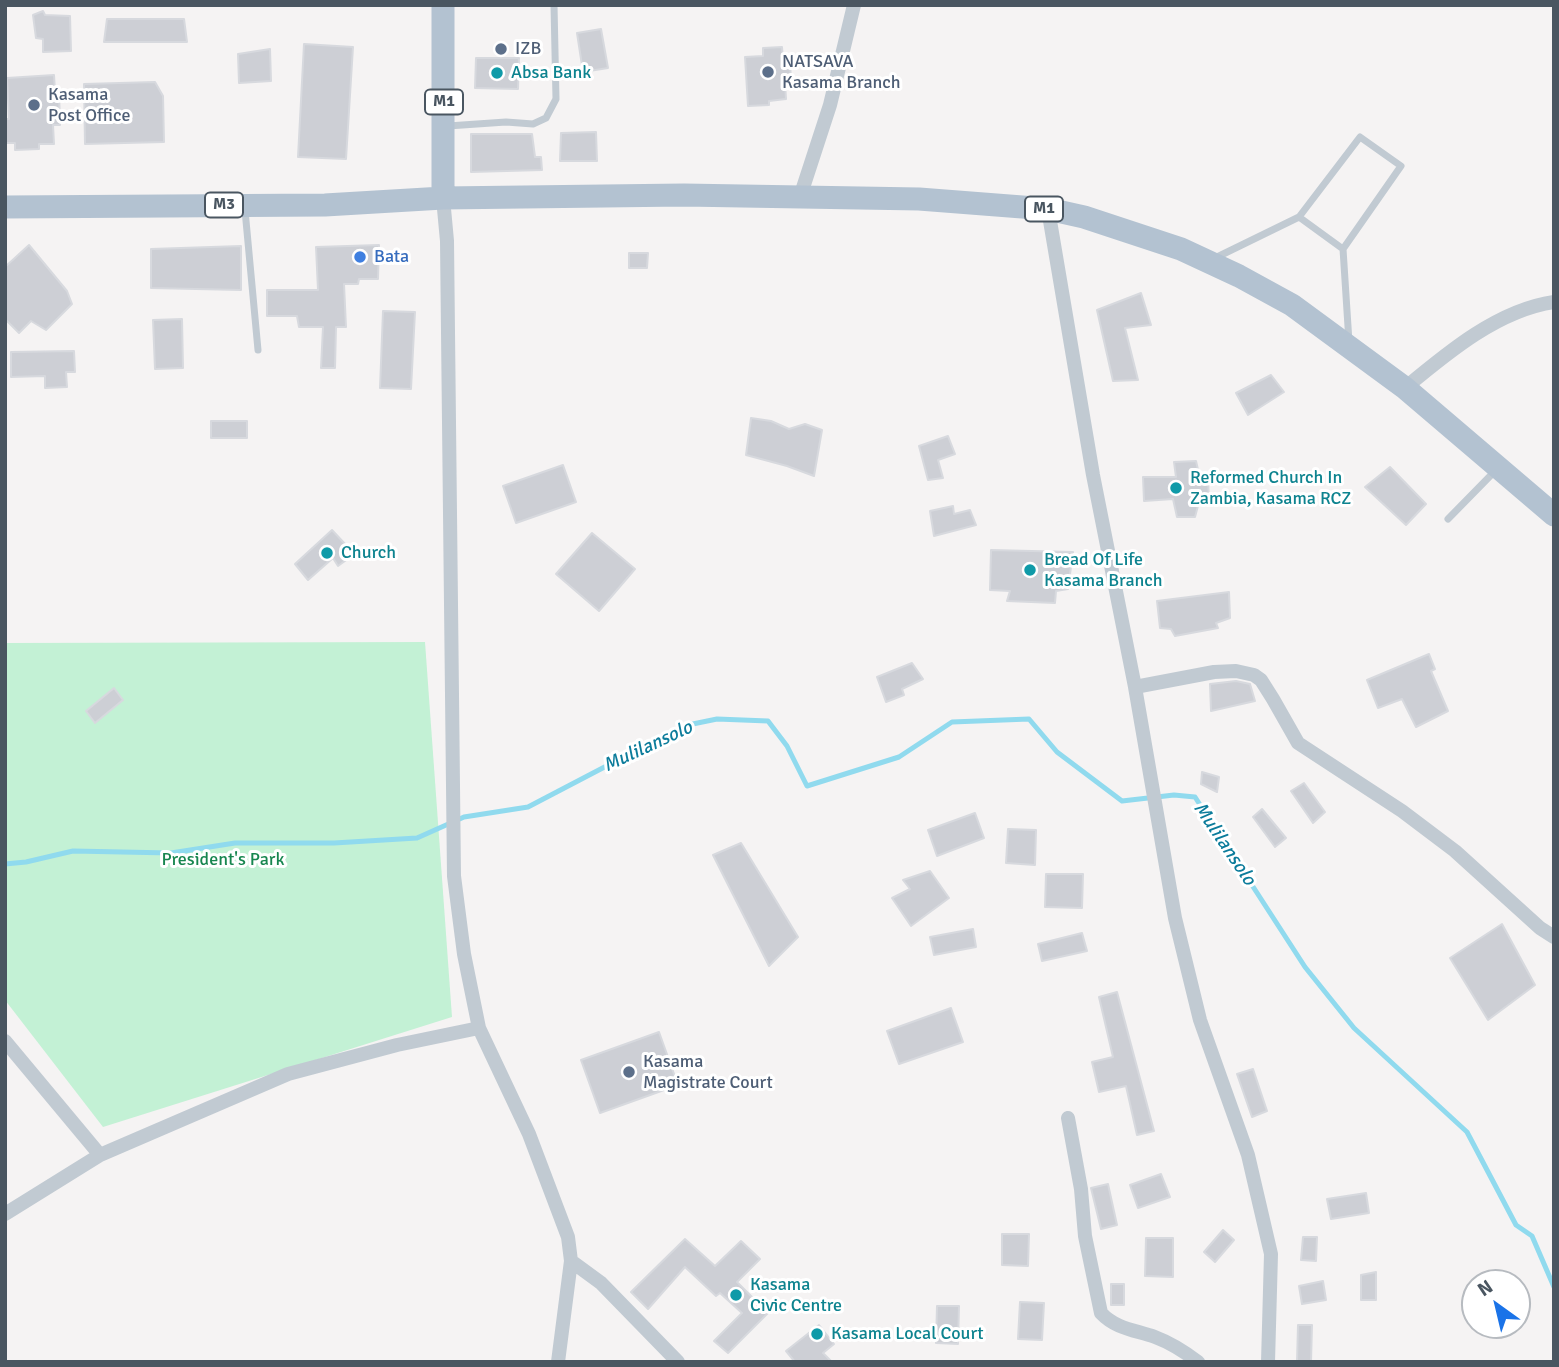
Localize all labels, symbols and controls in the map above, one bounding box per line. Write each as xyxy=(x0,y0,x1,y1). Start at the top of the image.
place label: IZB xyxy=(515,38,541,60)
marker: IZB xyxy=(493,41,509,57)
place label: NATSAVA Kasama Branch xyxy=(782,51,901,94)
place label: Absa Bank xyxy=(511,62,591,84)
marker: NATSAVA Kasama Branch xyxy=(760,64,776,80)
marker: Absa Bank xyxy=(489,65,505,81)
place label: Kasama Post Office xyxy=(48,84,130,126)
road number: M1 xyxy=(425,90,463,114)
marker: Kasama Post Office xyxy=(26,97,42,113)
road number: M3 xyxy=(205,192,243,218)
road number: M1 xyxy=(1025,196,1063,222)
place label: Bata xyxy=(374,246,409,268)
marker: Bata xyxy=(352,249,368,265)
place label: Reformed Church In Zambia, Kasama RCZ xyxy=(1190,467,1351,510)
marker: Reformed Church In Zambia, Kasama RCZ xyxy=(1168,480,1184,496)
place label: Church xyxy=(341,542,396,564)
marker: Church xyxy=(319,545,335,561)
place label: Bread Of Life Kasama Branch xyxy=(1044,549,1163,592)
marker: Bread Of Life Kasama Branch xyxy=(1022,562,1038,578)
water label: Mulilansolo xyxy=(600,717,696,777)
water label: Mulilansolo xyxy=(1188,798,1260,890)
park label: President's Park xyxy=(162,849,284,871)
place label: Kasama Magistrate Court xyxy=(643,1051,773,1094)
marker: Kasama Magistrate Court xyxy=(621,1064,637,1080)
north arrow xyxy=(1461,1269,1531,1339)
place label: Kasama Civic Centre xyxy=(750,1274,842,1316)
text: N xyxy=(1473,1275,1498,1302)
marker: Kasama Civic Centre xyxy=(728,1287,744,1303)
place label: Kasama Local Court xyxy=(831,1323,984,1345)
marker: Kasama Local Court xyxy=(809,1326,825,1342)

